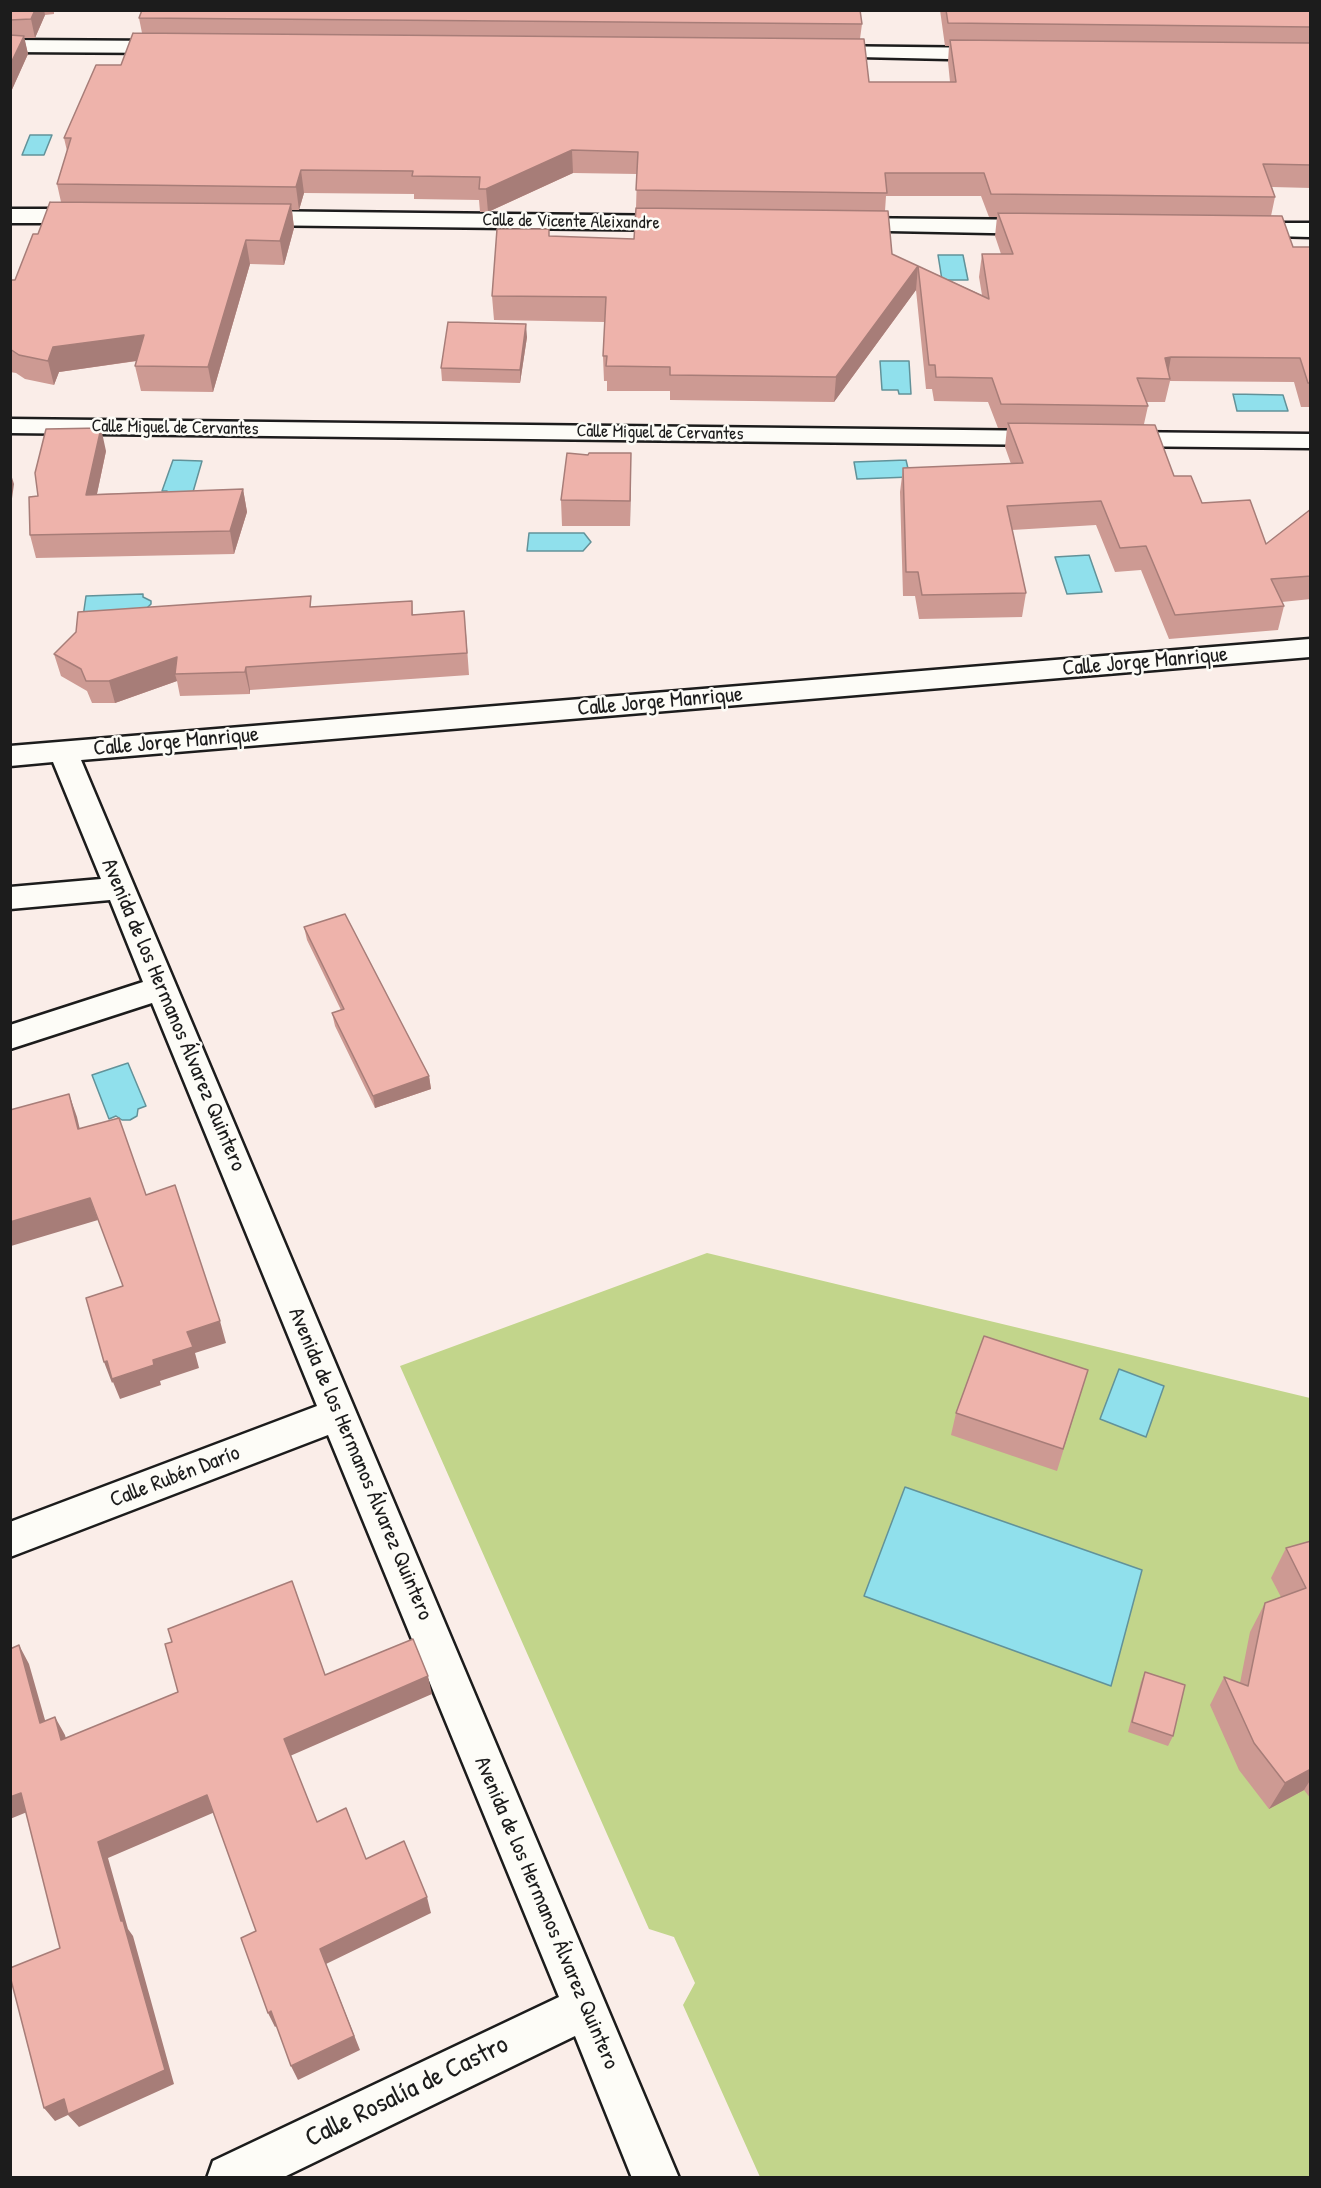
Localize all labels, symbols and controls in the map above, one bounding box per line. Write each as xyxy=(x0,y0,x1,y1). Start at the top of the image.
street label: Calle de Vicente Aleixandre xyxy=(482,210,660,234)
street label: Calle Miguel de Cervantes xyxy=(91,416,259,440)
street label: Calle Miguel de Cervantes xyxy=(576,421,744,445)
street label: Calle Jorge Manrique xyxy=(1061,642,1229,682)
street label: Calle Jorge Manrique xyxy=(576,682,744,722)
street label: Calle Jorge Manrique xyxy=(92,722,260,762)
street label: Avenida de los Hermanos Álvarez Quintero xyxy=(95,855,251,1175)
street label: Avenida de los Hermanos Álvarez Quintero xyxy=(282,1304,438,1624)
street label: Calle Rubén Darío xyxy=(106,1440,244,1514)
street label: Avenida de los Hermanos Álvarez Quintero xyxy=(468,1753,624,2073)
street label: Calle Rosalía de Castro xyxy=(300,2029,514,2155)

